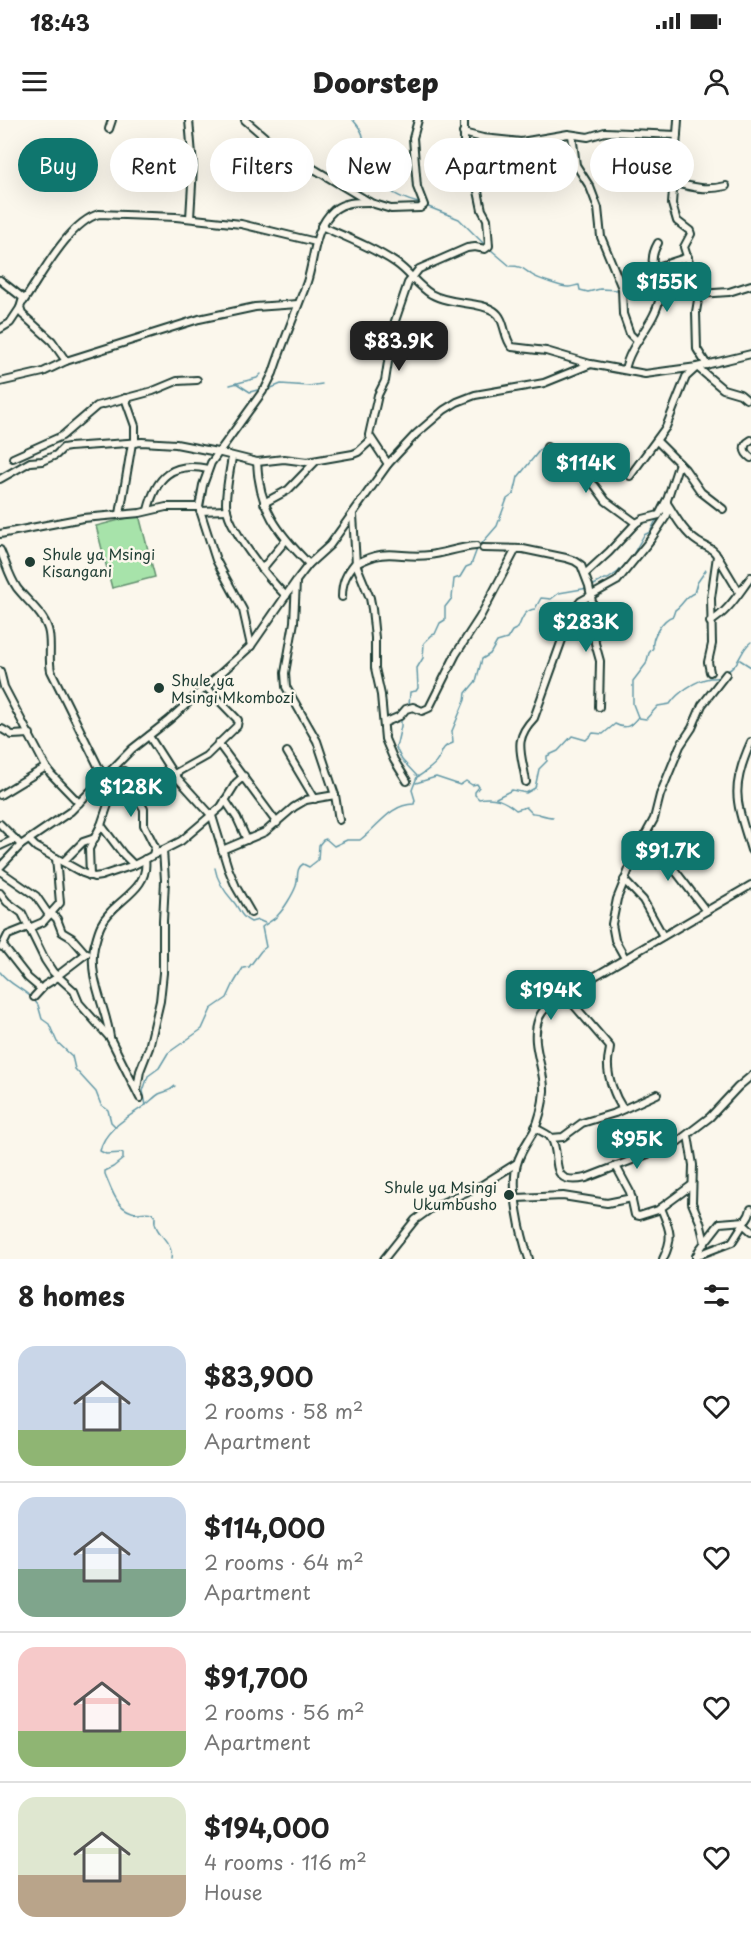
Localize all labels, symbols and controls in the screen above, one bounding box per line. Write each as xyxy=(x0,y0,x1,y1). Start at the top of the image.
text: 18:43 xyxy=(30,5,90,38)
text: Doorstep xyxy=(312,61,439,102)
icon: menu xyxy=(18,65,51,98)
icon: person xyxy=(700,65,733,98)
chip: Buy xyxy=(18,138,98,192)
chip: Rent xyxy=(110,138,198,192)
chip: Filters xyxy=(210,138,314,192)
chip: New xyxy=(326,138,412,192)
chip: Apartment xyxy=(424,138,578,192)
chip: House xyxy=(590,138,694,192)
pin: $155K xyxy=(625,262,709,313)
text: $155K xyxy=(636,266,698,296)
pin: $83.9K xyxy=(350,321,448,372)
text: $83.9K xyxy=(364,325,434,355)
pin: $114K xyxy=(544,443,628,494)
text: $114K xyxy=(556,447,616,477)
place label: Shule ya Msingi Kisangani xyxy=(42,542,155,582)
marker: Shule ya Msingi Kisangani xyxy=(23,555,37,569)
pin: $283K xyxy=(544,602,628,653)
text: $283K xyxy=(553,606,619,636)
place label: Shule ya Msingi Mkombozi xyxy=(171,668,294,708)
marker: Shule ya Msingi Mkombozi xyxy=(152,681,166,695)
pin: $128K xyxy=(89,767,173,818)
text: $128K xyxy=(99,771,163,801)
pin: $91.7K xyxy=(619,831,717,882)
text: $91.7K xyxy=(635,835,701,865)
pin: $194K xyxy=(509,970,593,1021)
text: $194K xyxy=(520,974,582,1004)
pin: $95K xyxy=(601,1119,673,1170)
text: $95K xyxy=(611,1123,663,1153)
place label: Shule ya Msingi Ukumbusho xyxy=(384,1175,497,1215)
marker: Shule ya Msingi Ukumbusho xyxy=(502,1188,516,1202)
text: 8 homes xyxy=(18,1276,125,1315)
icon: filters xyxy=(700,1279,733,1312)
text: $83,900 xyxy=(204,1357,314,1396)
icon: home xyxy=(66,1370,138,1442)
icon: heart xyxy=(700,1390,733,1423)
text: 2 rooms · 58 m² xyxy=(204,1396,363,1426)
text: Apartment xyxy=(204,1426,311,1456)
text: $114,000 xyxy=(204,1508,325,1547)
icon: home xyxy=(66,1521,138,1593)
icon: heart xyxy=(700,1541,733,1574)
text: 2 rooms · 64 m² xyxy=(204,1547,364,1577)
text: Apartment xyxy=(204,1577,311,1607)
text: $91,700 xyxy=(204,1658,308,1697)
icon: home xyxy=(66,1671,138,1743)
icon: heart xyxy=(700,1691,733,1724)
text: 2 rooms · 56 m² xyxy=(204,1697,365,1727)
text: Apartment xyxy=(204,1727,311,1757)
text: $194,000 xyxy=(204,1808,330,1847)
icon: home xyxy=(66,1821,138,1893)
icon: heart xyxy=(700,1841,733,1874)
text: 4 rooms · 116 m² xyxy=(204,1847,367,1877)
text: House xyxy=(204,1877,263,1907)

